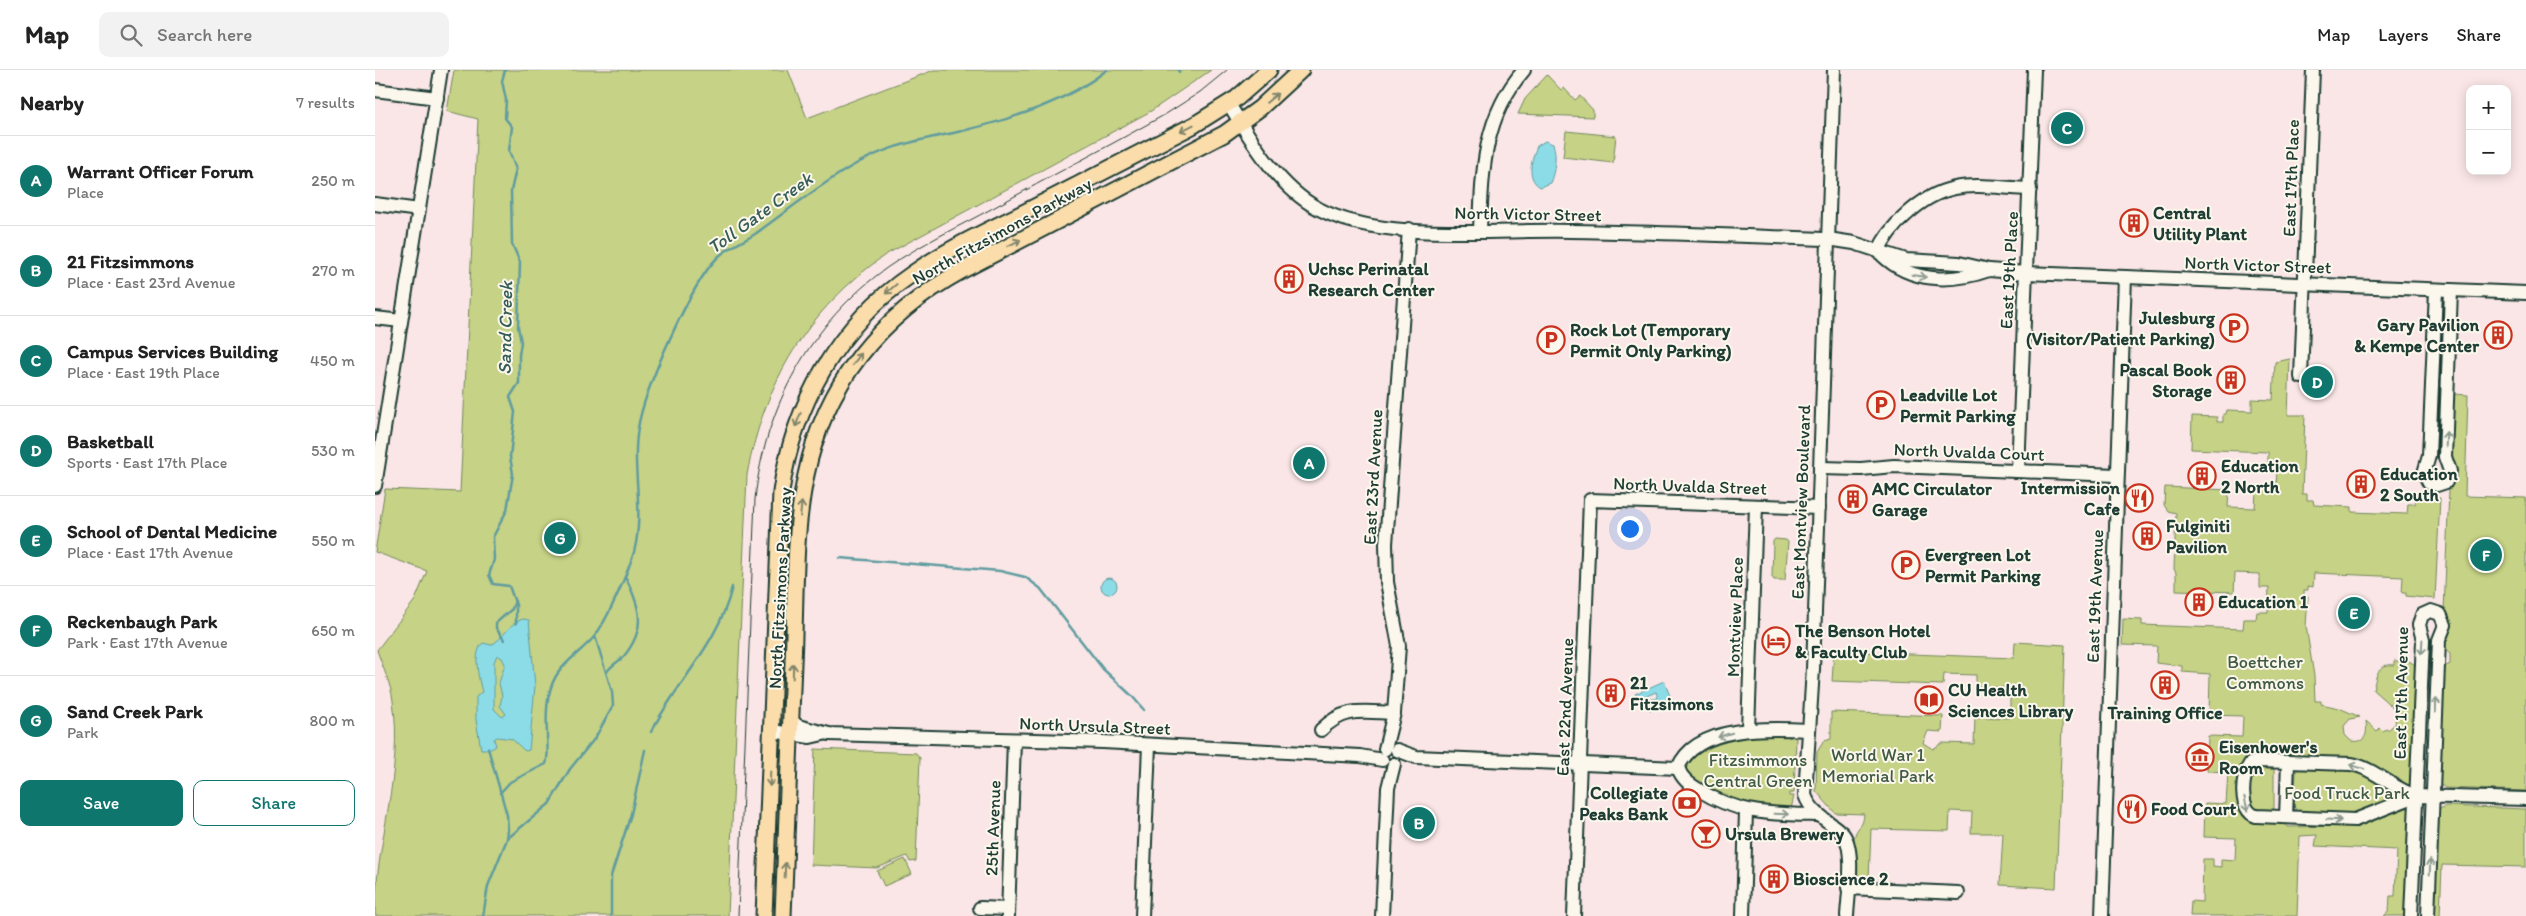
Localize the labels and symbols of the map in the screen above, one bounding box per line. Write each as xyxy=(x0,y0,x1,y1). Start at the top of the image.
one-way arrow xyxy=(1266,92,1279,104)
pin: C xyxy=(2051,109,2083,147)
street label: East 17th Place xyxy=(2278,119,2304,237)
one-way arrow xyxy=(1180,123,1195,133)
water label: Toll Gate Creek xyxy=(703,166,818,259)
street label: North Fitzsimons Parkway xyxy=(908,172,1096,290)
street label: North Victor Street xyxy=(1454,202,1602,226)
place label: Central Utility Plant xyxy=(2153,202,2247,245)
building icon: Central Utility Plant xyxy=(2119,208,2149,238)
street label: East 19th Place xyxy=(1995,210,2023,330)
one-way arrow xyxy=(1007,238,1022,248)
street label: North Victor Street xyxy=(2184,251,2332,279)
place label: Uchsc Perinatal Research Center xyxy=(1308,258,1435,301)
building icon: Uchsc Perinatal Research Center xyxy=(1274,264,1304,294)
one-way arrow xyxy=(1910,272,1926,282)
water label: Sand Creek xyxy=(493,280,517,375)
one-way arrow xyxy=(885,284,898,295)
place label: Julesburg (Visitor/Patient Parking) xyxy=(2026,307,2216,350)
parking icon: Julesburg (Visitor/Patient Parking) xyxy=(2219,313,2249,343)
place label: Gary Pavilion & Kempe Center xyxy=(2354,314,2480,357)
place label: Rock Lot (Temporary Permit Only Parking) xyxy=(1570,319,1732,362)
building icon: Gary Pavilion & Kempe Center xyxy=(2483,320,2513,350)
parking icon: Rock Lot (Temporary Permit Only Parking) xyxy=(1536,325,1566,355)
one-way arrow xyxy=(852,353,863,366)
place label: Pascal Book Storage xyxy=(2119,359,2213,402)
pin: D xyxy=(2301,363,2333,401)
building icon: Pascal Book Storage xyxy=(2216,365,2246,395)
place label: Leadville Lot Permit Parking xyxy=(1900,384,2016,427)
parking icon: Leadville Lot Permit Parking xyxy=(1866,390,1896,420)
street label: East Montview Boulevard xyxy=(1787,404,1815,600)
street label: East 23rd Avenue xyxy=(1358,409,1388,545)
one-way arrow xyxy=(793,412,802,428)
one-way arrow xyxy=(2441,432,2450,448)
street label: North Uvalda Court xyxy=(1893,438,2045,466)
pin: A xyxy=(1293,444,1325,482)
place label: Education 2 North xyxy=(2221,455,2299,498)
building icon: Education 2 North xyxy=(2187,461,2217,491)
place label: Education 2 South xyxy=(2380,463,2458,506)
building icon: Education 2 South xyxy=(2346,469,2376,499)
street label: North Uvalda Street xyxy=(1613,472,1768,500)
place label: Intermission Cafe xyxy=(2021,477,2121,520)
place label: AMC Circulator Garage xyxy=(1871,478,1993,521)
restaurant icon: Intermission Cafe xyxy=(2124,483,2154,513)
building icon: AMC Circulator Garage xyxy=(1838,484,1868,514)
street label: North Fitzsimons Parkway xyxy=(764,486,796,689)
one-way arrow xyxy=(796,501,806,517)
place label: Fulginiti Pavilion xyxy=(2166,515,2230,558)
your location xyxy=(1617,516,1643,542)
pin: G xyxy=(544,519,576,557)
building icon: Fulginiti Pavilion xyxy=(2132,521,2162,551)
street label: East 19th Avenue xyxy=(2082,529,2108,663)
pin: F xyxy=(2470,536,2502,574)
place label: Evergreen Lot Permit Parking xyxy=(1925,544,2041,587)
parking icon: Evergreen Lot Permit Parking xyxy=(1891,550,1921,580)
street label: Montview Place xyxy=(1722,557,1748,677)
building icon: Education 1 xyxy=(2184,587,2214,617)
place label: Education 1 xyxy=(2218,591,2309,613)
pin: E xyxy=(2338,594,2370,632)
place label: The Benson Hotel & Faculty Club xyxy=(1794,620,1931,663)
hotel icon: The Benson Hotel & Faculty Club xyxy=(1761,626,1791,656)
street label: East 17th Avenue xyxy=(2389,626,2413,760)
street label: East 22nd Avenue xyxy=(1552,637,1578,777)
one-way arrow xyxy=(2418,639,2427,655)
park label: Boettcher Commons xyxy=(2226,651,2304,694)
one-way arrow xyxy=(788,664,797,680)
building icon: Training Office xyxy=(2150,670,2180,700)
place label: 21 Fitzsimons xyxy=(1630,672,1713,715)
building icon: 21 Fitzsimons xyxy=(1596,678,1626,708)
place label: CU Health Sciences Library xyxy=(1948,679,2074,722)
library icon: CU Health Sciences Library xyxy=(1914,685,1944,715)
one-way arrow xyxy=(2432,697,2441,713)
place label: Training Office xyxy=(2106,702,2223,724)
street label: North Ursula Street xyxy=(1019,712,1171,740)
one-way arrow xyxy=(1718,730,1734,740)
place label: Eisenhower's Room xyxy=(2219,736,2318,779)
museum icon: Eisenhower's Room xyxy=(2185,742,2215,772)
park label: World War 1 Memorial Park xyxy=(1822,744,1934,787)
park label: Fitzsimmons Central Green xyxy=(1704,749,1812,792)
one-way arrow xyxy=(2350,761,2366,771)
one-way arrow xyxy=(765,771,774,787)
street label: 25th Avenue xyxy=(980,780,1006,876)
place label: Collegiate Peaks Bank xyxy=(1579,782,1669,825)
park label: Food Truck Park xyxy=(2284,782,2411,804)
bank icon: Collegiate Peaks Bank xyxy=(1672,788,1702,818)
restaurant icon: Food Court xyxy=(2117,794,2147,824)
one-way arrow xyxy=(2242,796,2251,812)
place label: Food Court xyxy=(2151,798,2236,820)
pin: B xyxy=(1403,804,1435,842)
one-way arrow xyxy=(1773,809,1789,818)
one-way arrow xyxy=(2326,815,2342,824)
bar icon: Ursula Brewery xyxy=(1691,819,1721,849)
place label: Ursula Brewery xyxy=(1725,823,1844,845)
one-way arrow xyxy=(2425,860,2435,876)
one-way arrow xyxy=(780,862,789,878)
building icon: Bioscience 2 xyxy=(1759,864,1789,894)
place label: Bioscience 2 xyxy=(1793,868,1889,890)

